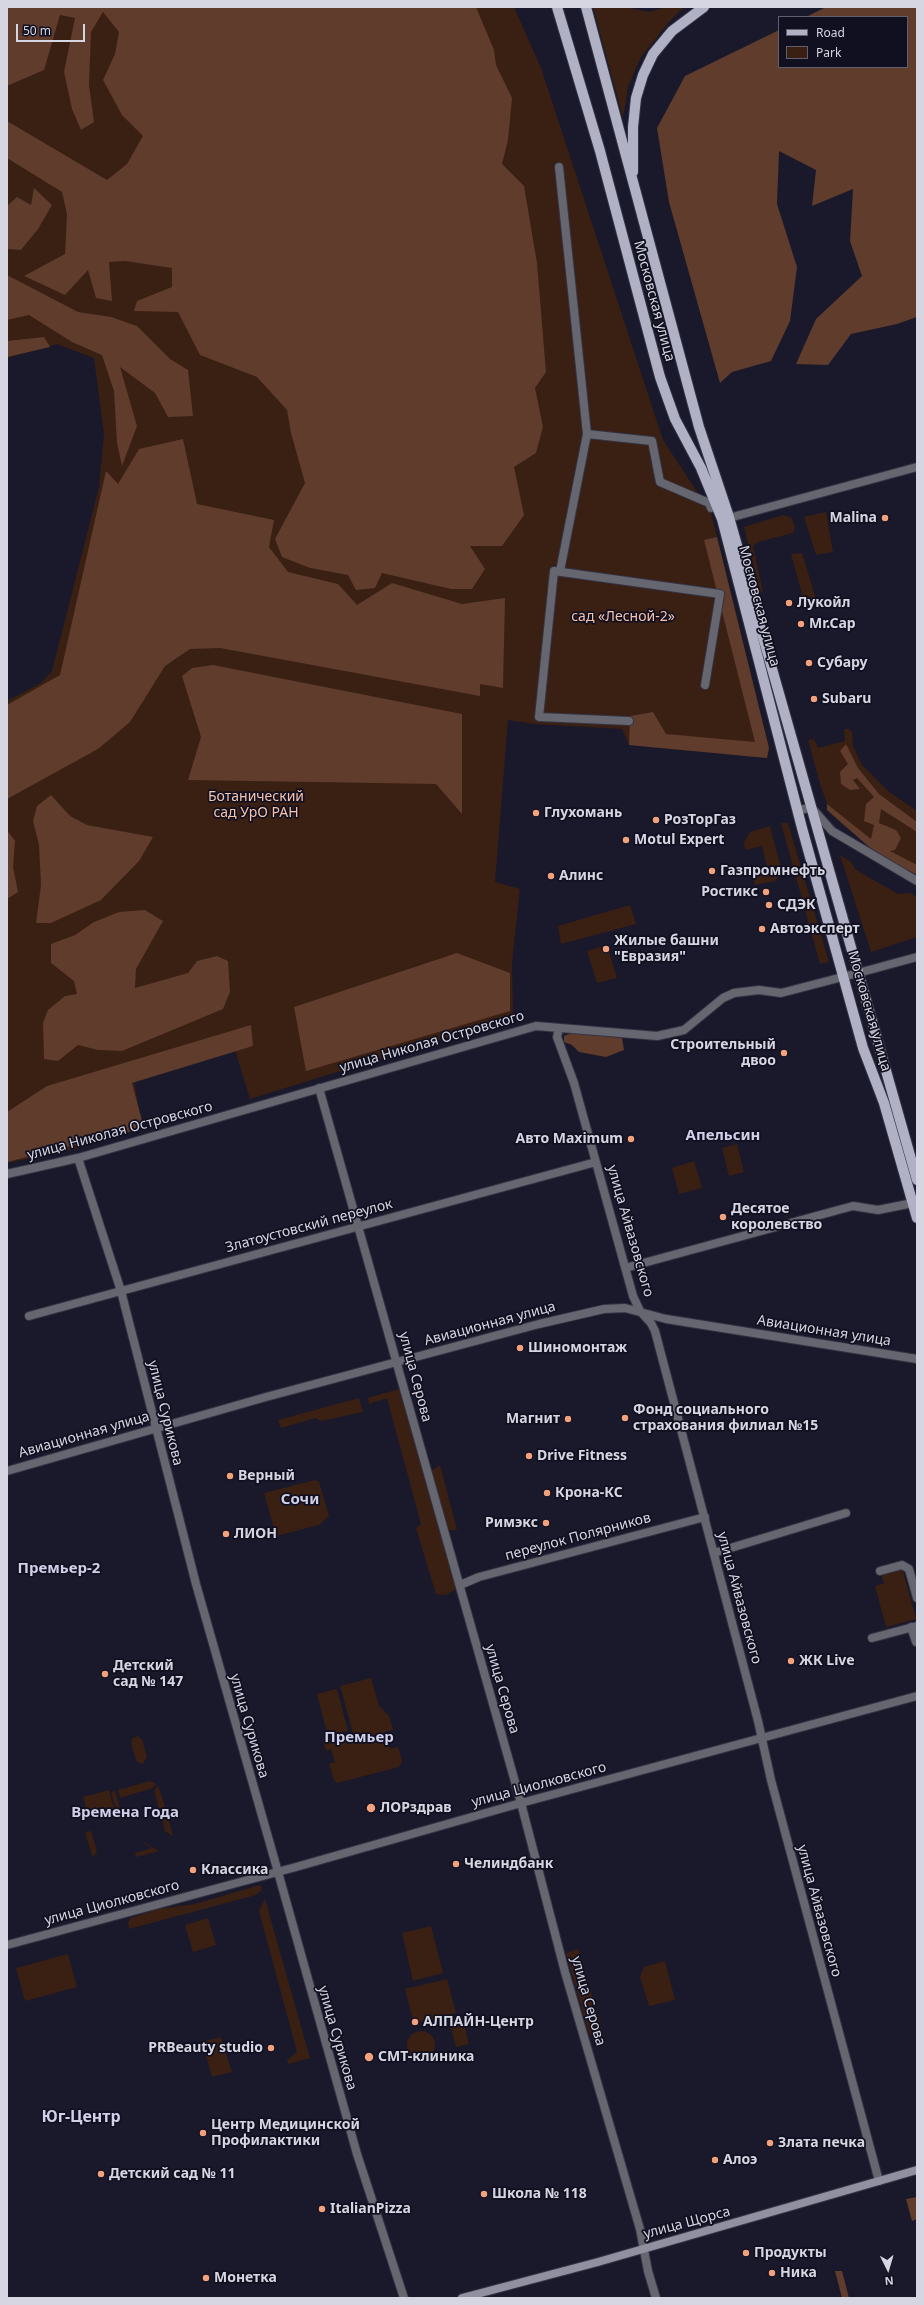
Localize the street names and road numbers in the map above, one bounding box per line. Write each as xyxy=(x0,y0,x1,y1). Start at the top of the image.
street label: Московская улица xyxy=(630,239,678,363)
street label: Московская улица xyxy=(735,544,783,668)
street label: Московская улица xyxy=(844,949,894,1073)
street label: улица Николая Островского xyxy=(338,1008,526,1076)
street label: улица Николая Островского xyxy=(26,1098,214,1164)
street label: улица Айвазовского xyxy=(603,1163,657,1299)
street label: Златоустовский переулок xyxy=(224,1196,394,1256)
street label: Авиационная улица xyxy=(422,1298,558,1350)
street label: Авиационная улица xyxy=(756,1312,892,1350)
street label: улица Серова xyxy=(395,1330,435,1424)
street label: улица Сурикова xyxy=(144,1359,186,1467)
street label: Авиационная улица xyxy=(17,1408,151,1462)
street label: переулок Полярников xyxy=(503,1509,653,1565)
street label: улица Айвазовского xyxy=(713,1530,765,1666)
street label: улица Серова xyxy=(481,1642,523,1736)
street label: улица Сурикова xyxy=(226,1672,272,1780)
street label: улица Циолковского xyxy=(470,1759,608,1811)
street label: улица Айвазовского xyxy=(793,1843,845,1979)
street label: улица Циолковского xyxy=(43,1877,181,1929)
street label: улица Серова xyxy=(567,1954,609,2048)
street label: улица Сурикова xyxy=(314,1984,360,2092)
street label: улица Щорса xyxy=(642,2203,732,2243)

